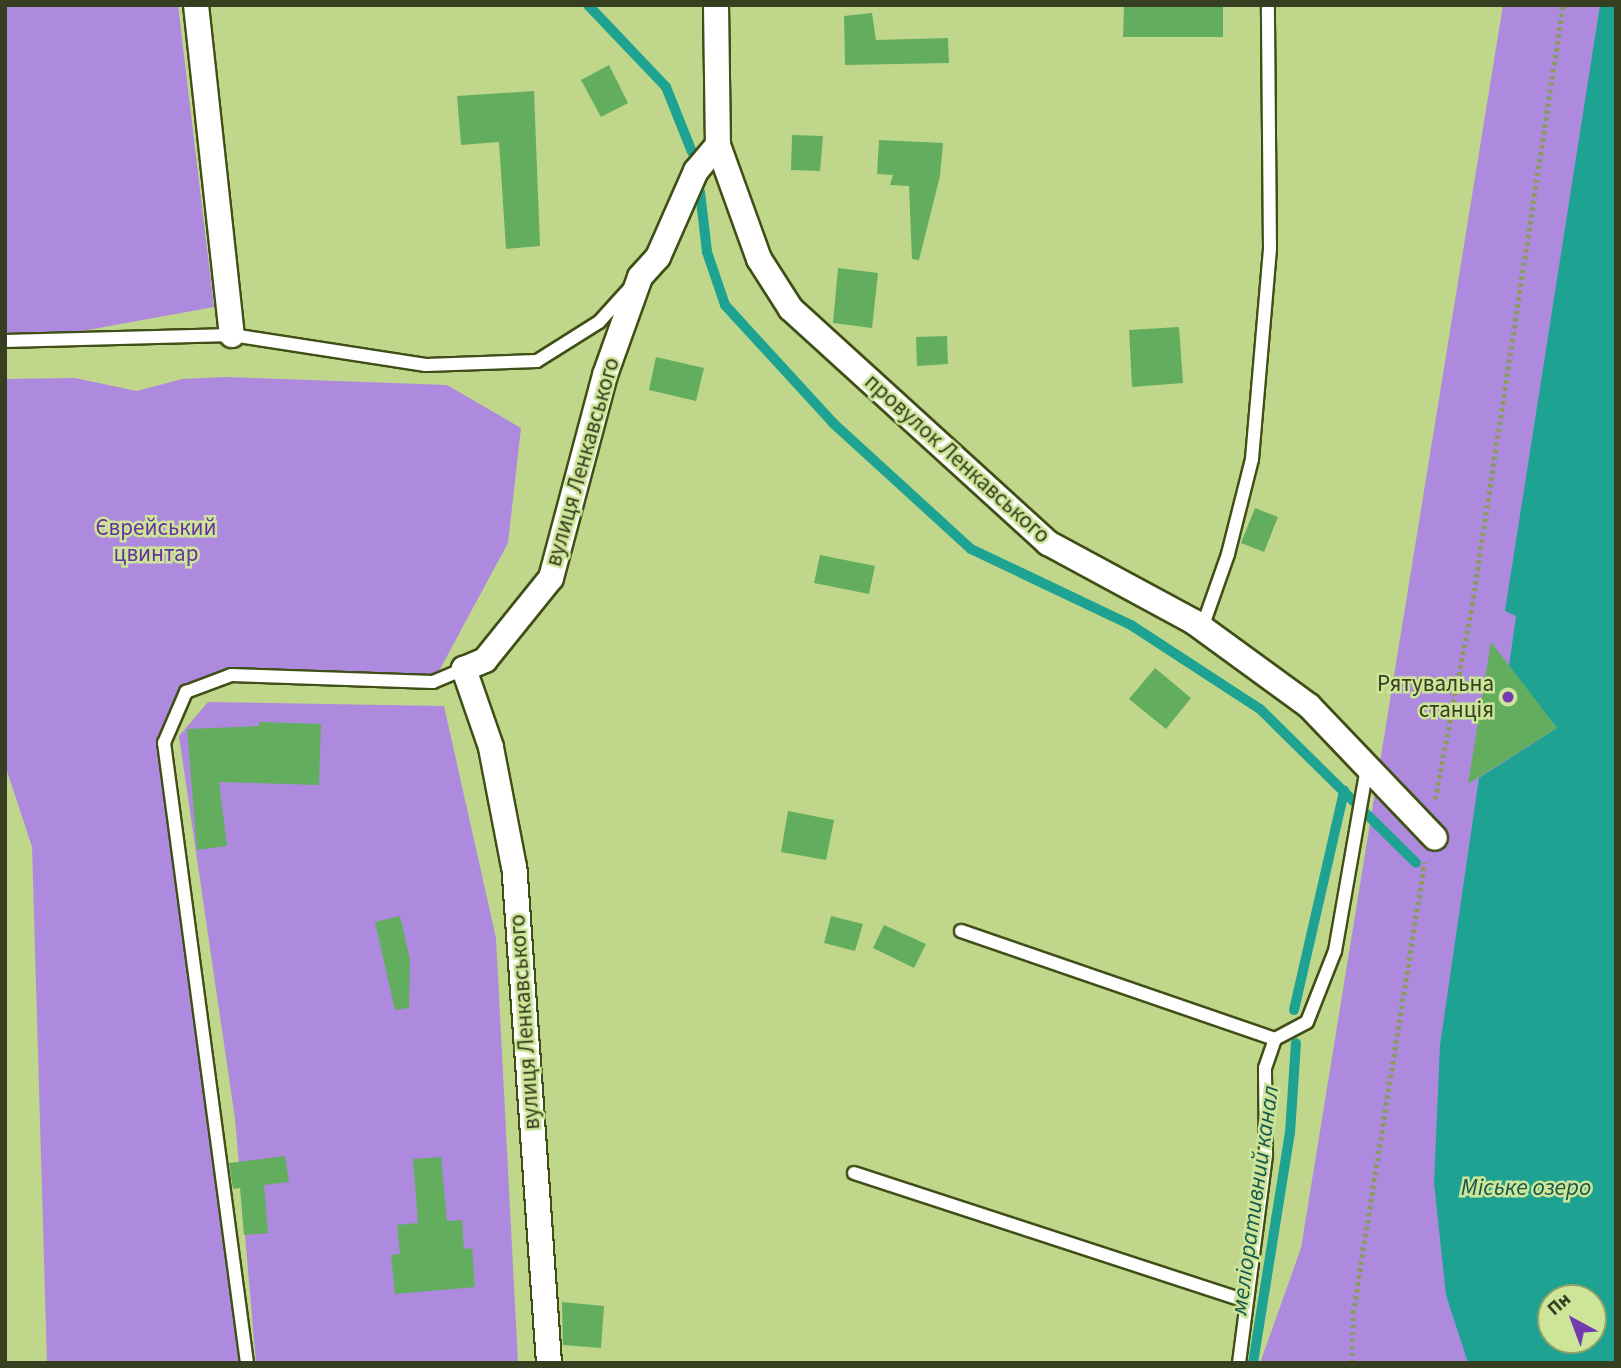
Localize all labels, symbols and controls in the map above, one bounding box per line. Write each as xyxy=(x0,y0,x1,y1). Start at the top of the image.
street label: вулиця Ленкавського xyxy=(540,354,626,570)
street label: провулок Ленкавського xyxy=(859,368,1055,550)
park label: Єврейський цвинтар xyxy=(95,514,217,568)
place label: Рятувальна станція xyxy=(1377,670,1494,724)
marker: Рятувальна станція xyxy=(1500,689,1516,705)
street label: вулиця Ленкавського xyxy=(504,913,546,1131)
water label: меліоративний канал xyxy=(1225,1083,1285,1317)
water label: Міське озеро xyxy=(1461,1174,1591,1202)
north arrow xyxy=(1537,1284,1607,1354)
text: Пн xyxy=(1541,1286,1577,1322)

